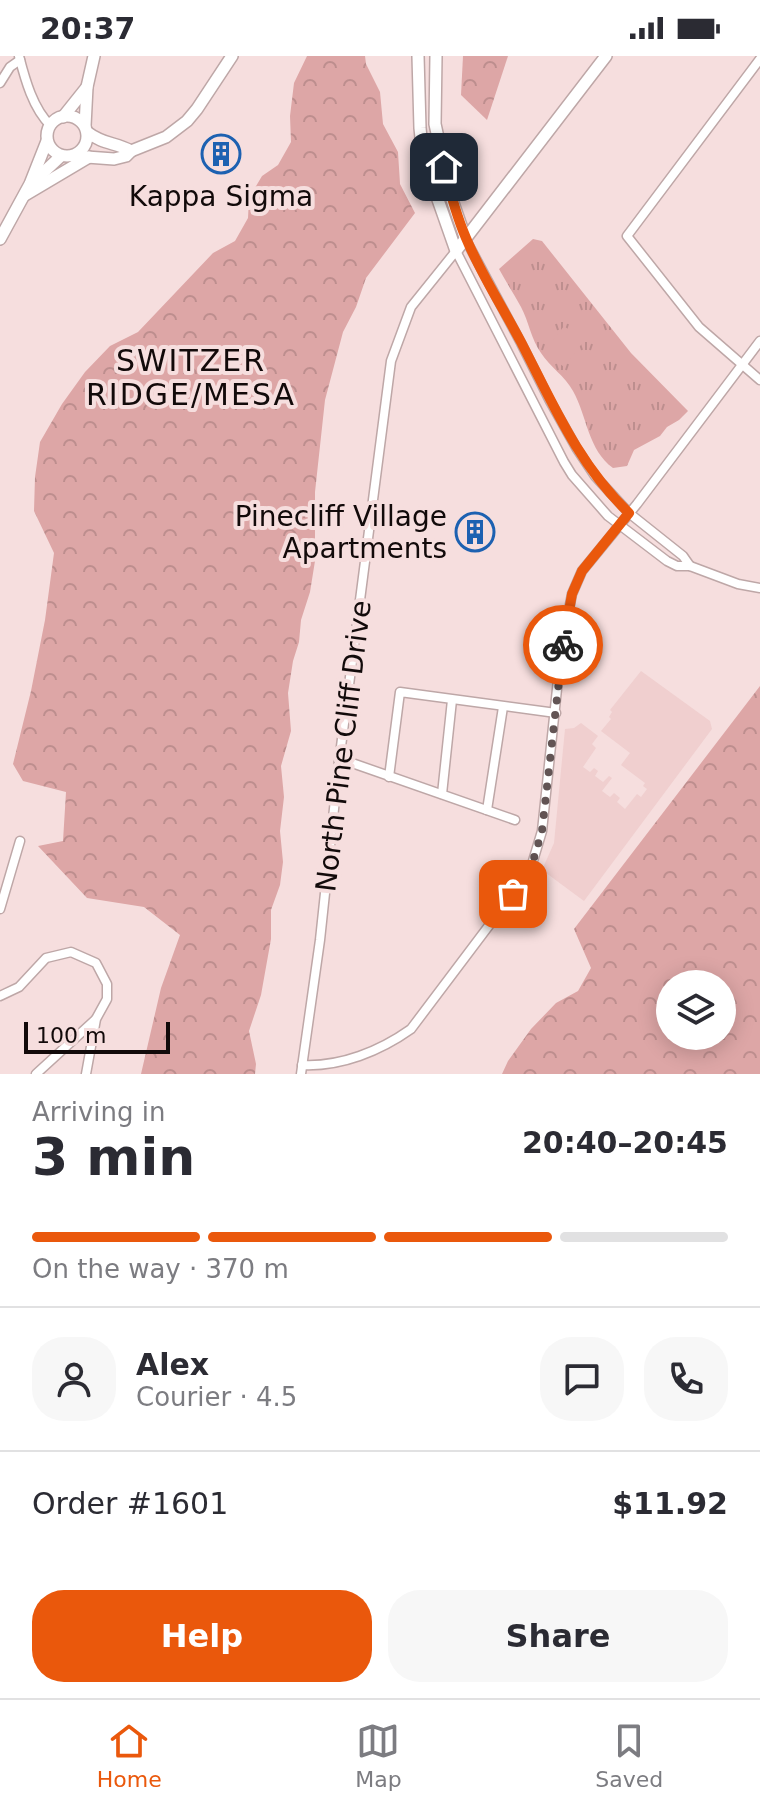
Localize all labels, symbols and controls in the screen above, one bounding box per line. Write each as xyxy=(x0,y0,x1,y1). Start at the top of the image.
text: 20:37 xyxy=(40,11,136,46)
building icon: Kappa Sigma xyxy=(200,133,242,175)
pin xyxy=(410,133,478,201)
icon: home xyxy=(422,145,466,189)
place label: Kappa Sigma xyxy=(129,180,313,213)
district label: SWITZER RIDGE/MESA xyxy=(86,343,296,412)
place label: Pinecliff Village Apartments xyxy=(235,500,447,565)
building icon: Pinecliff Village Apartments xyxy=(454,511,496,553)
street label: North Pine Cliff Drive xyxy=(309,599,378,894)
courier xyxy=(523,605,603,685)
icon: bike xyxy=(541,623,585,667)
pin xyxy=(479,860,547,928)
icon: bag xyxy=(491,872,535,916)
map controls xyxy=(656,970,736,1050)
button: layers xyxy=(656,970,736,1050)
scale bar xyxy=(24,1018,170,1054)
text: 100 m xyxy=(36,1023,106,1048)
text: Arriving in xyxy=(32,1097,166,1127)
text: 20:40–20:45 xyxy=(522,1125,728,1160)
text: 3 min xyxy=(32,1127,195,1187)
text: On the way · 370 m xyxy=(32,1254,289,1284)
button: person xyxy=(32,1337,116,1421)
button: chat xyxy=(540,1337,624,1421)
button: phone xyxy=(644,1337,728,1421)
text: Alex xyxy=(136,1347,209,1382)
text: Courier · 4.5 xyxy=(136,1382,297,1412)
text: Order #1601 xyxy=(32,1486,228,1521)
text: $11.92 xyxy=(612,1486,728,1521)
button: Help xyxy=(32,1590,372,1682)
button: Share xyxy=(388,1590,728,1682)
tab: Home xyxy=(97,1719,162,1792)
tab: Map xyxy=(355,1719,402,1792)
tab: Saved xyxy=(595,1719,663,1792)

